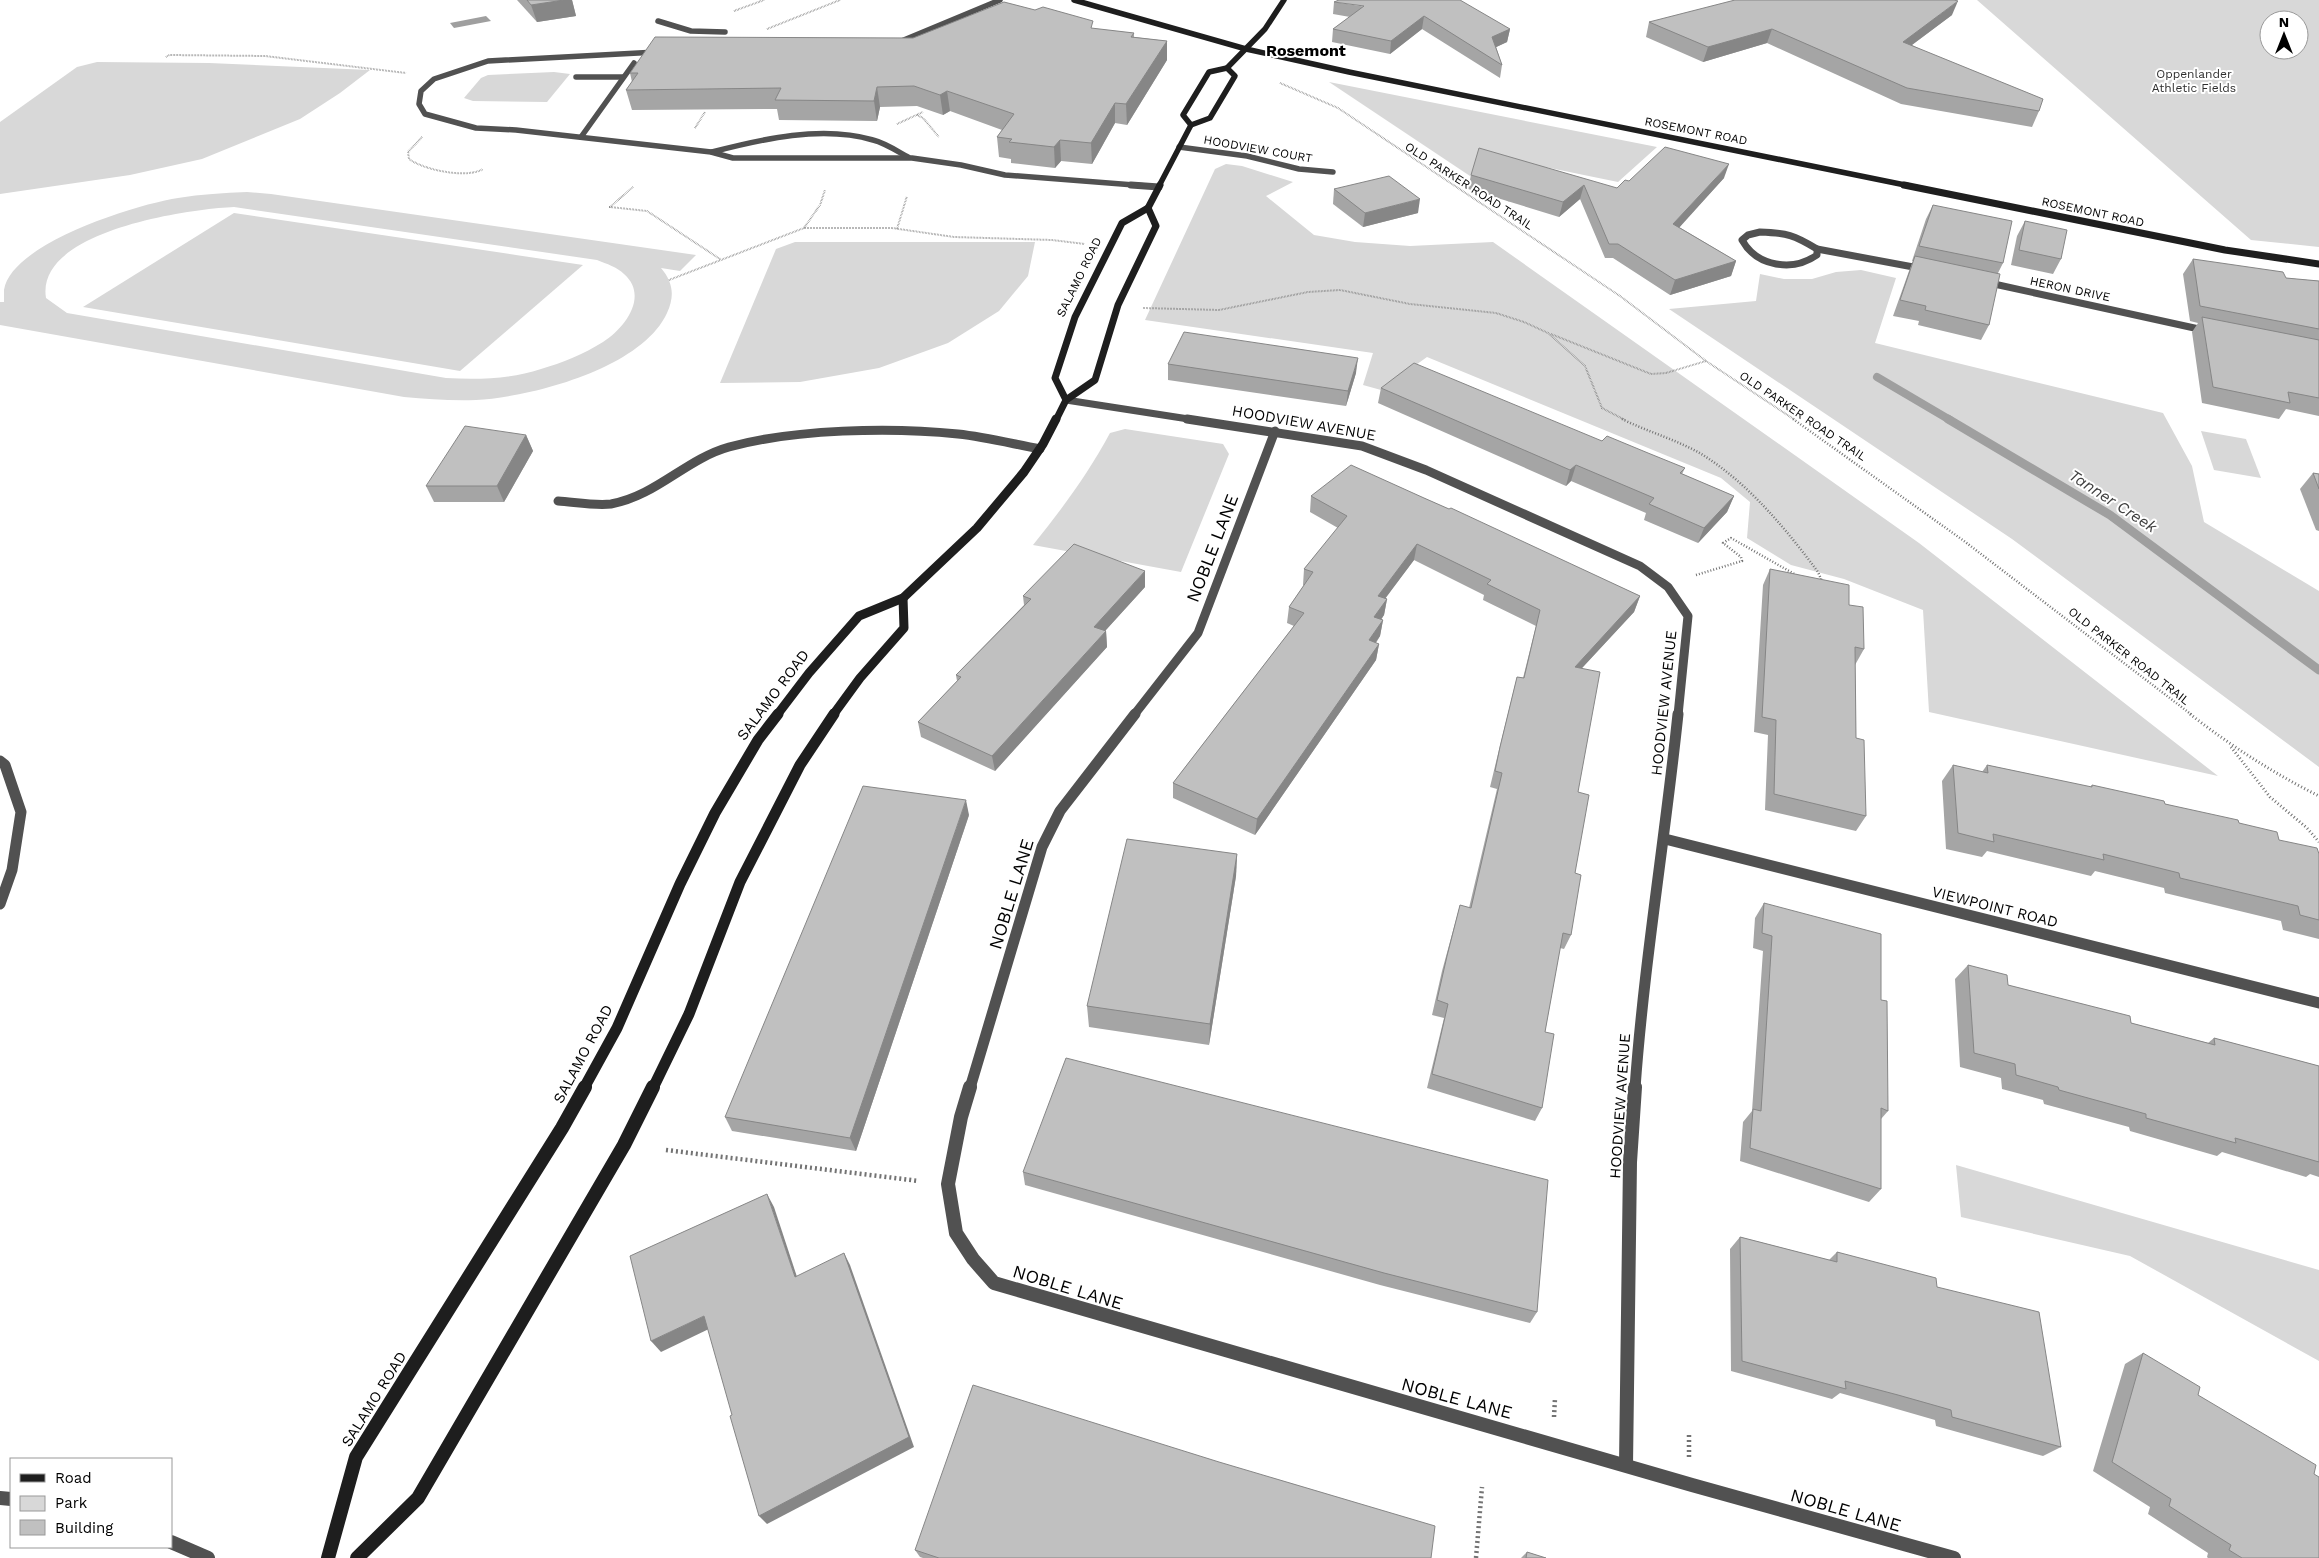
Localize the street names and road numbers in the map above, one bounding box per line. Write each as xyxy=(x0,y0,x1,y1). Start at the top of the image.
street label: ROSEMONT ROAD xyxy=(1643,114,1749,148)
street label: HOODVIEW COURT xyxy=(1203,133,1313,165)
street label: OLD PARKER ROAD TRAIL xyxy=(1402,139,1536,233)
street label: ROSEMONT ROAD xyxy=(2040,194,2146,230)
street label: SALAMO ROAD xyxy=(1054,235,1104,319)
street label: HERON DRIVE xyxy=(2029,274,2112,304)
street label: OLD PARKER ROAD TRAIL xyxy=(1737,368,1869,464)
street label: HOODVIEW AVENUE xyxy=(1231,401,1377,445)
street label: NOBLE LANE xyxy=(1182,491,1242,605)
street label: OLD PARKER ROAD TRAIL xyxy=(2066,604,2192,708)
street label: HOODVIEW AVENUE xyxy=(1647,630,1681,776)
street label: SALAMO ROAD xyxy=(733,646,813,744)
street label: NOBLE LANE xyxy=(984,836,1038,952)
street label: VIEWPOINT ROAD xyxy=(1930,883,2060,931)
street label: SALAMO ROAD xyxy=(549,1002,617,1106)
street label: HOODVIEW AVENUE xyxy=(1606,1033,1634,1179)
street label: NOBLE LANE xyxy=(1010,1260,1126,1314)
street label: SALAMO ROAD xyxy=(338,1348,410,1450)
street label: NOBLE LANE xyxy=(1399,1373,1515,1423)
street label: NOBLE LANE xyxy=(1788,1484,1904,1536)

